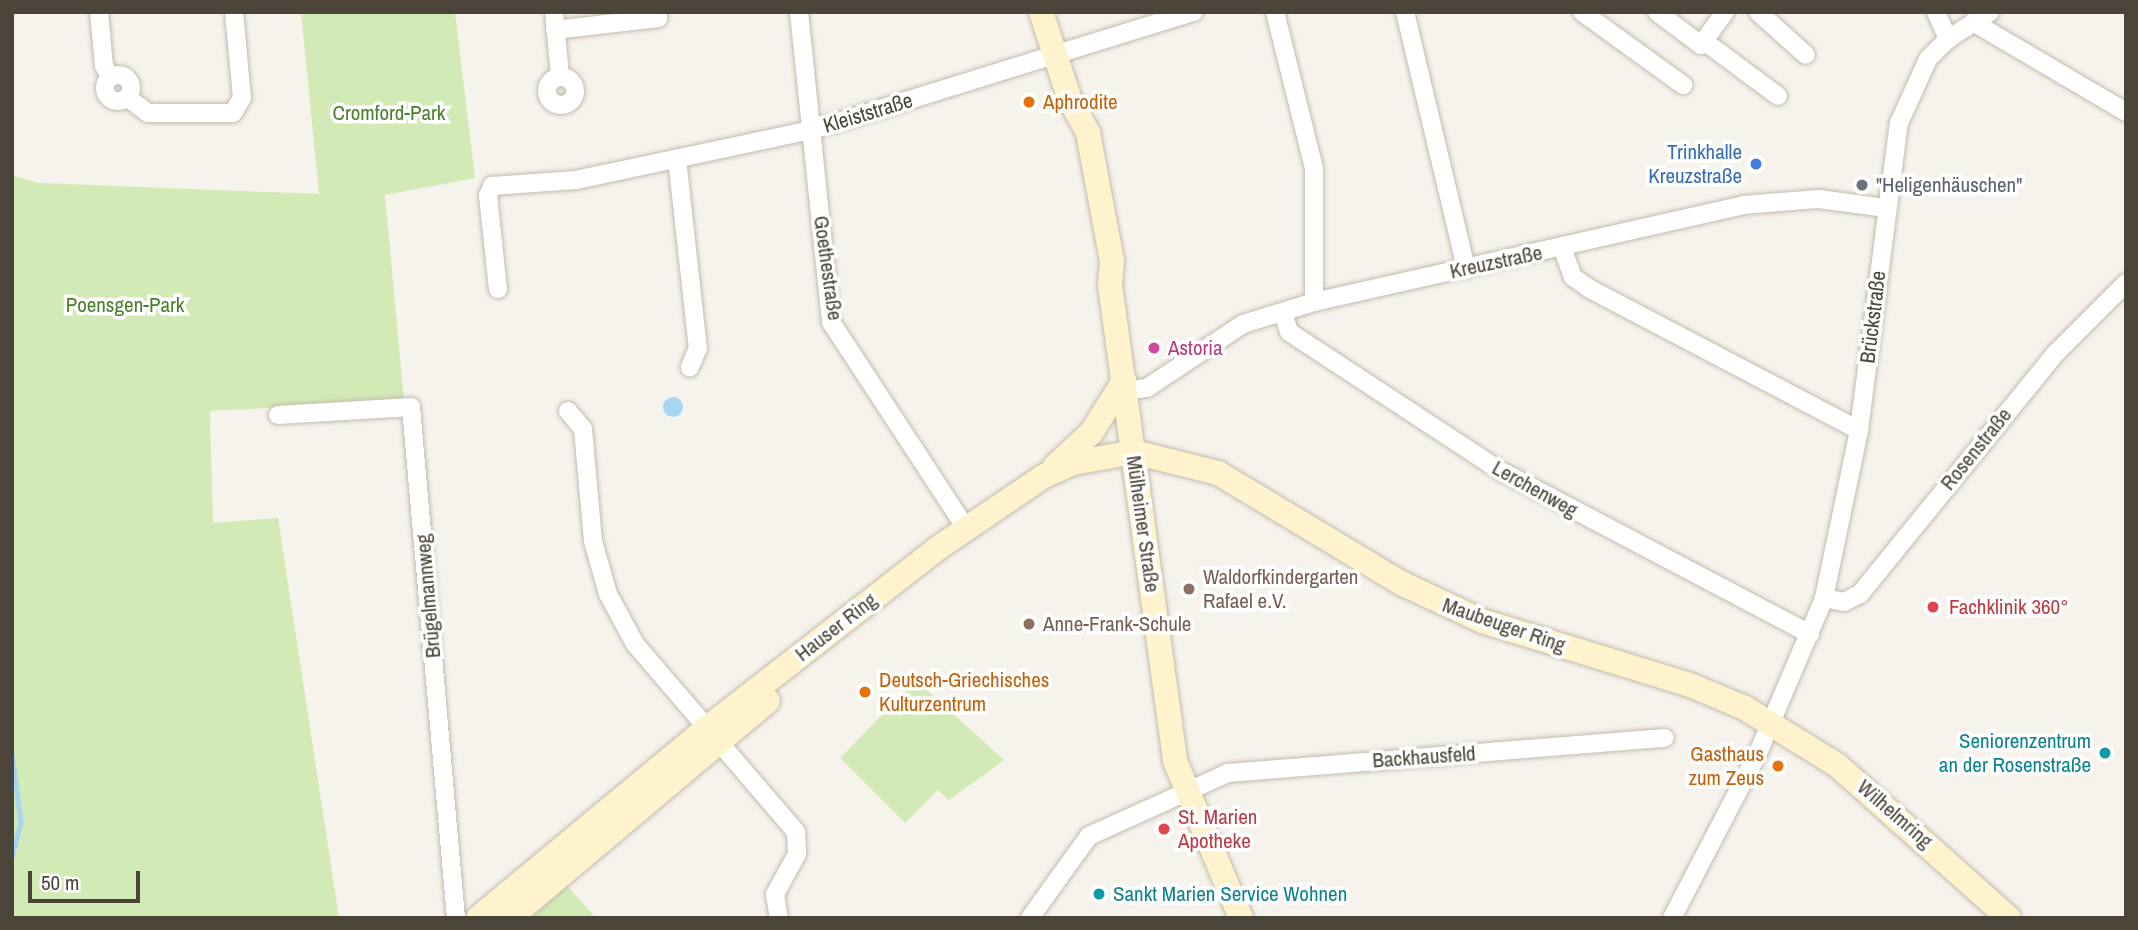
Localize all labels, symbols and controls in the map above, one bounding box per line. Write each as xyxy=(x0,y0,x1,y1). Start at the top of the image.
street label: Kleiststraße xyxy=(820,88,916,138)
place label: Aphrodite xyxy=(1043,89,1118,115)
marker: Aphrodite xyxy=(1021,94,1037,110)
park label: Cromford-Park xyxy=(333,100,445,126)
place label: Trinkhalle Kreuzstraße xyxy=(1648,139,1742,189)
marker: Trinkhalle Kreuzstraße xyxy=(1748,156,1764,172)
place label: "Heligenhäuschen" xyxy=(1876,172,2022,198)
marker: "Heligenhäuschen" xyxy=(1854,177,1870,193)
street label: Goethestraße xyxy=(808,214,848,322)
street label: Kreuzstraße xyxy=(1448,240,1544,284)
street label: Brückstraße xyxy=(1855,269,1891,365)
park label: Poensgen-Park xyxy=(66,292,184,318)
place label: Astoria xyxy=(1168,335,1223,361)
marker: Astoria xyxy=(1146,340,1162,356)
street label: Rosenstraße xyxy=(1935,403,2017,495)
street label: Mülheimer Straße xyxy=(1121,454,1165,594)
street label: Lerchenweg xyxy=(1488,455,1582,523)
street label: Brügelmannweg xyxy=(410,533,446,659)
place label: Waldorfkindergarten Rafael e.V. xyxy=(1203,564,1358,614)
marker: Waldorfkindergarten Rafael e.V. xyxy=(1181,581,1197,597)
street label: Hauser Ring xyxy=(790,587,882,667)
street label: Maubeuger Ring xyxy=(1439,592,1569,658)
place label: Fachklinik 360° xyxy=(1949,594,2069,620)
marker: Fachklinik 360° xyxy=(1923,597,1943,617)
place label: Anne-Frank-Schule xyxy=(1043,611,1191,637)
marker: Anne-Frank-Schule xyxy=(1021,616,1037,632)
place label: Deutsch-Griechisches Kulturzentrum xyxy=(879,667,1049,717)
marker: Deutsch-Griechisches Kulturzentrum xyxy=(857,684,873,700)
place label: Seniorenzentrum an der Rosenstraße xyxy=(1939,728,2091,778)
street label: Backhausfeld xyxy=(1372,741,1476,773)
place label: Gasthaus zum Zeus xyxy=(1688,741,1764,791)
marker: Seniorenzentrum an der Rosenstraße xyxy=(2097,745,2113,761)
marker: Gasthaus zum Zeus xyxy=(1770,758,1786,774)
street label: Wilhelmring xyxy=(1852,774,1938,854)
place label: St. Marien Apotheke xyxy=(1178,804,1257,854)
marker: St. Marien Apotheke xyxy=(1156,821,1172,837)
scale bar xyxy=(32,856,144,900)
text: 50 m xyxy=(41,868,79,897)
place label: Sankt Marien Service Wohnen xyxy=(1113,881,1347,907)
marker: Sankt Marien Service Wohnen xyxy=(1091,886,1107,902)

